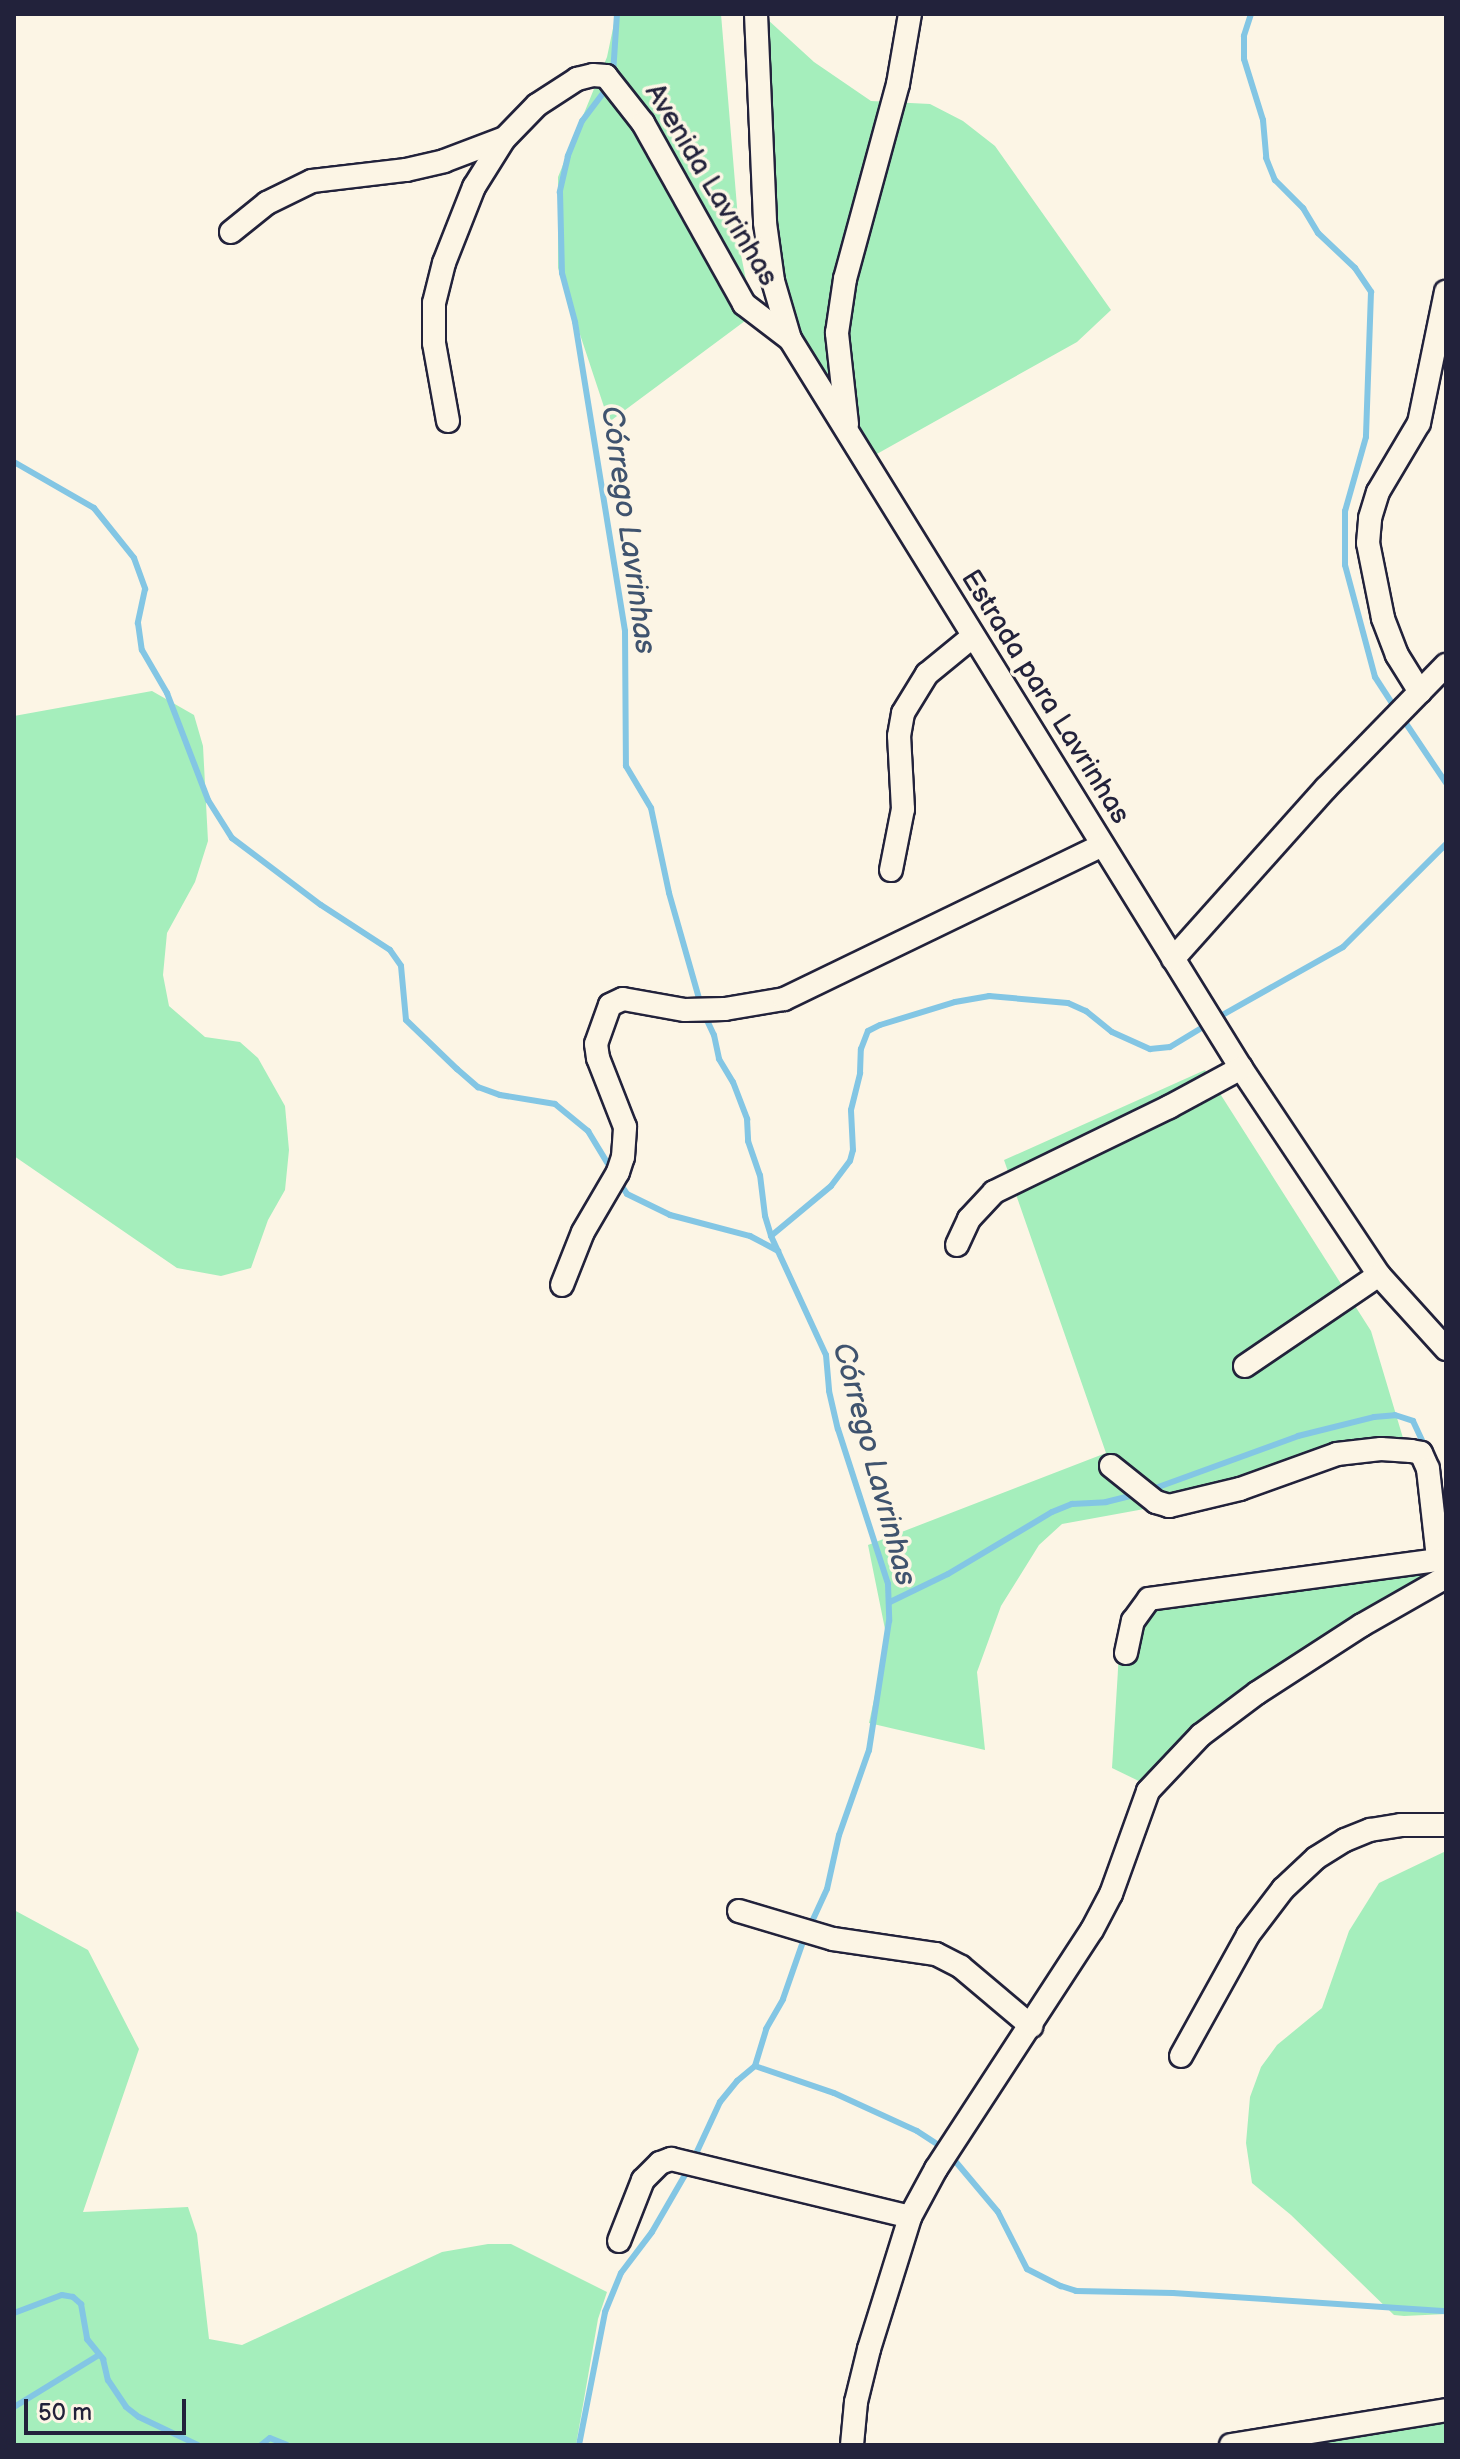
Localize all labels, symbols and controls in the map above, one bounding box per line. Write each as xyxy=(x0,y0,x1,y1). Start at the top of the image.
street label: Avenida Lavrinhas xyxy=(637,78,785,292)
water label: Córrego Lavrinhas xyxy=(593,404,663,656)
street label: Estrada para Lavrinhas xyxy=(953,564,1137,830)
water label: Córrego Lavrinhas xyxy=(824,1339,924,1589)
scale bar xyxy=(28,2383,190,2433)
text: 50 m xyxy=(38,2398,92,2427)

